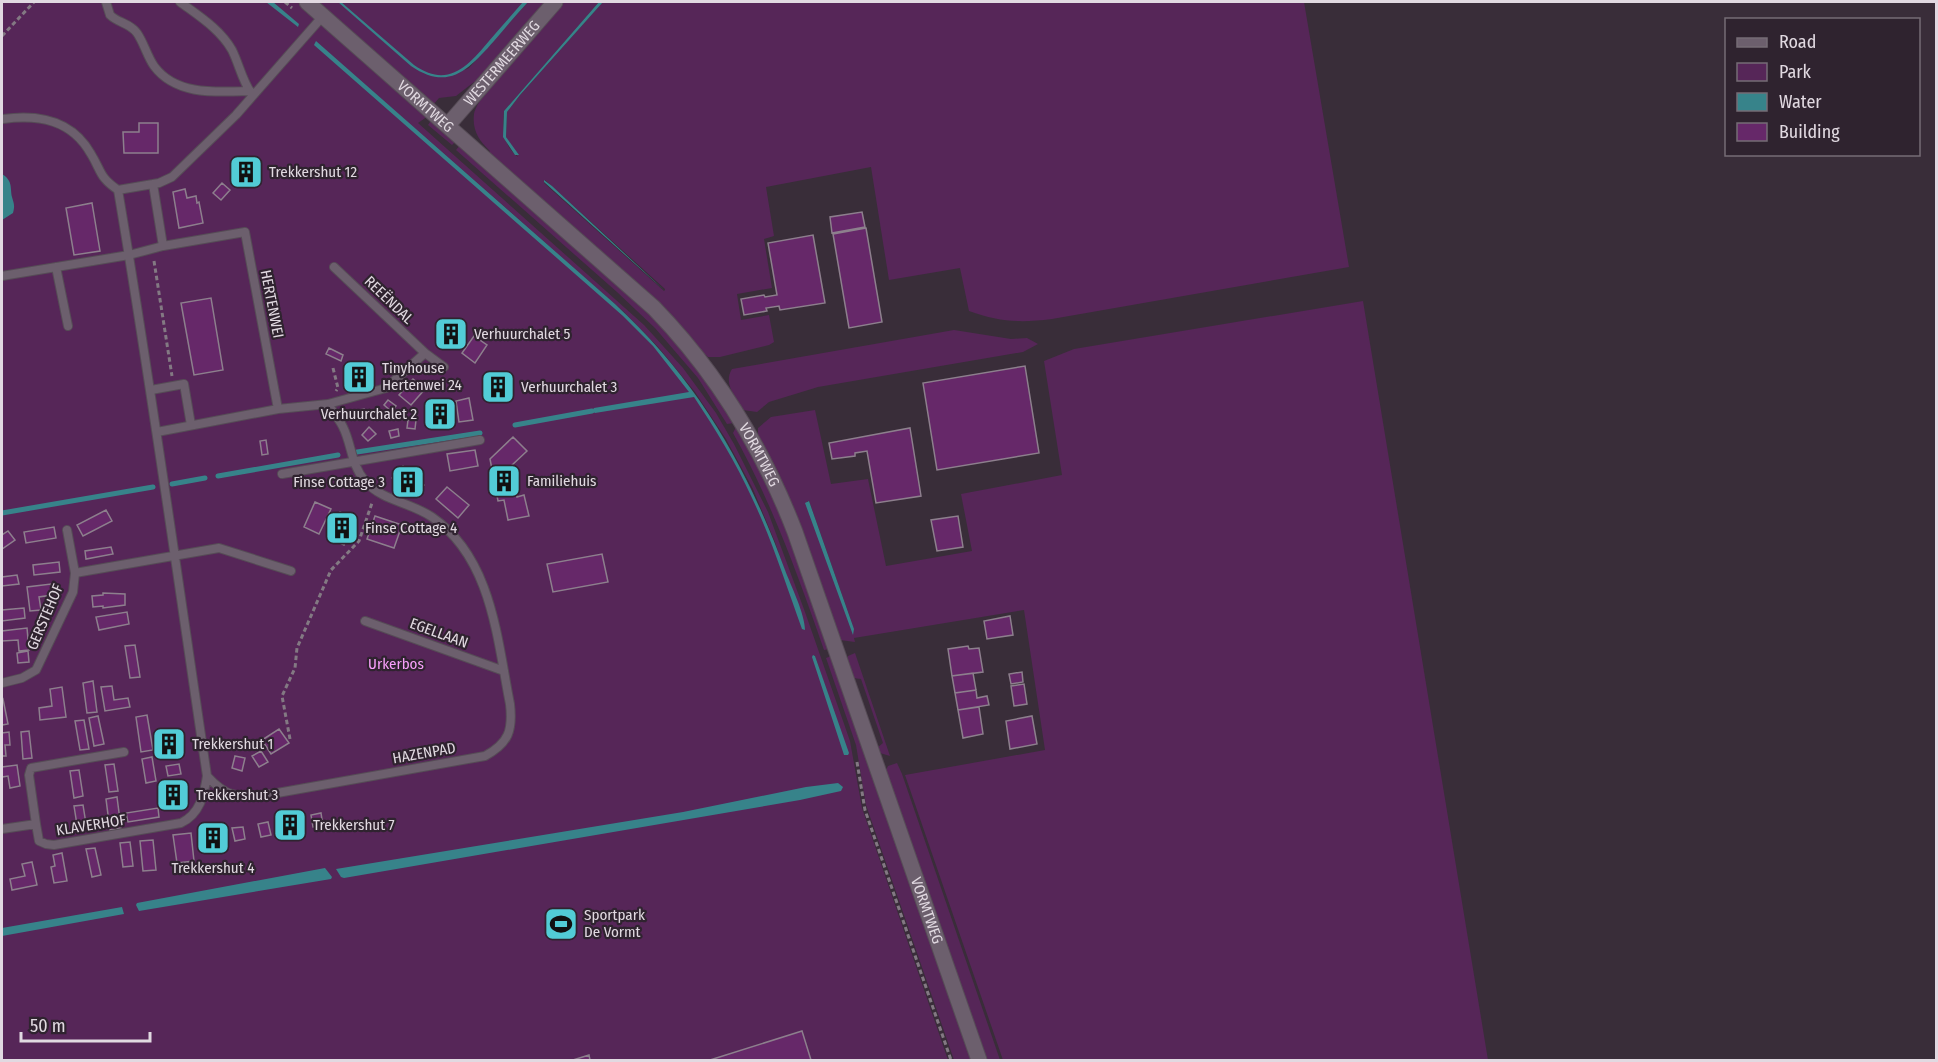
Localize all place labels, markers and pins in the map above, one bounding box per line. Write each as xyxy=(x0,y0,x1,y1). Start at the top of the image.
building icon: Trekkershut 12 xyxy=(228,154,264,190)
place label: Trekkershut 12 xyxy=(269,163,357,181)
building icon: Verhuurchalet 5 xyxy=(433,316,469,352)
place label: Verhuurchalet 5 xyxy=(474,325,571,343)
building icon: Tinyhouse Hertenwei 24 xyxy=(341,359,377,395)
place label: Tinyhouse Hertenwei 24 xyxy=(382,359,462,394)
building icon: Verhuurchalet 3 xyxy=(480,369,516,405)
place label: Verhuurchalet 3 xyxy=(521,378,618,396)
building icon: Verhuurchalet 2 xyxy=(422,396,458,432)
place label: Verhuurchalet 2 xyxy=(321,405,417,423)
building icon: Familiehuis xyxy=(486,463,522,499)
building icon: Finse Cottage 3 xyxy=(390,464,426,500)
place label: Familiehuis xyxy=(527,472,596,490)
place label: Finse Cottage 3 xyxy=(293,473,385,491)
building icon: Finse Cottage 4 xyxy=(324,510,360,546)
place label: Finse Cottage 4 xyxy=(365,519,457,537)
building icon: Trekkershut 1 xyxy=(151,726,187,762)
place label: Trekkershut 1 xyxy=(192,735,273,753)
building icon: Trekkershut 3 xyxy=(155,777,191,813)
place label: Trekkershut 3 xyxy=(196,786,279,804)
building icon: Trekkershut 7 xyxy=(272,807,308,843)
place label: Trekkershut 7 xyxy=(313,816,395,834)
building icon: Trekkershut 4 xyxy=(195,820,231,856)
place label: Trekkershut 4 xyxy=(172,859,254,877)
sports icon: Sportpark De Vormt xyxy=(543,906,579,942)
place label: Sportpark De Vormt xyxy=(584,906,645,941)

